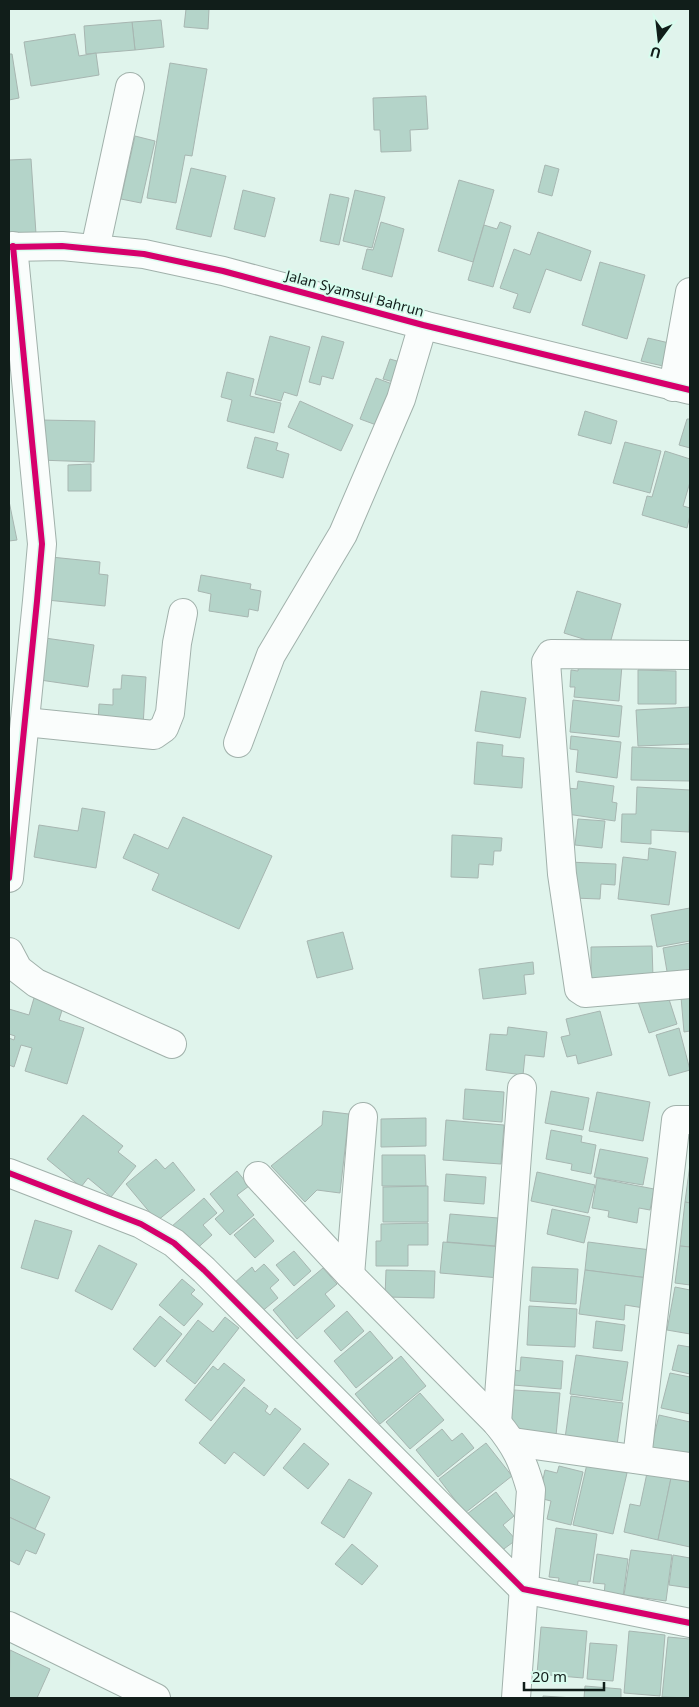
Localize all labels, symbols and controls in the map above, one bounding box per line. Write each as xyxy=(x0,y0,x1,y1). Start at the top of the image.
north arrow xyxy=(634,15,684,65)
text: U xyxy=(648,42,663,64)
street label: Jalan Syamsul Bahrun xyxy=(282,265,426,321)
scale bar xyxy=(524,1660,604,1692)
text: 20 m xyxy=(532,1666,567,1686)

